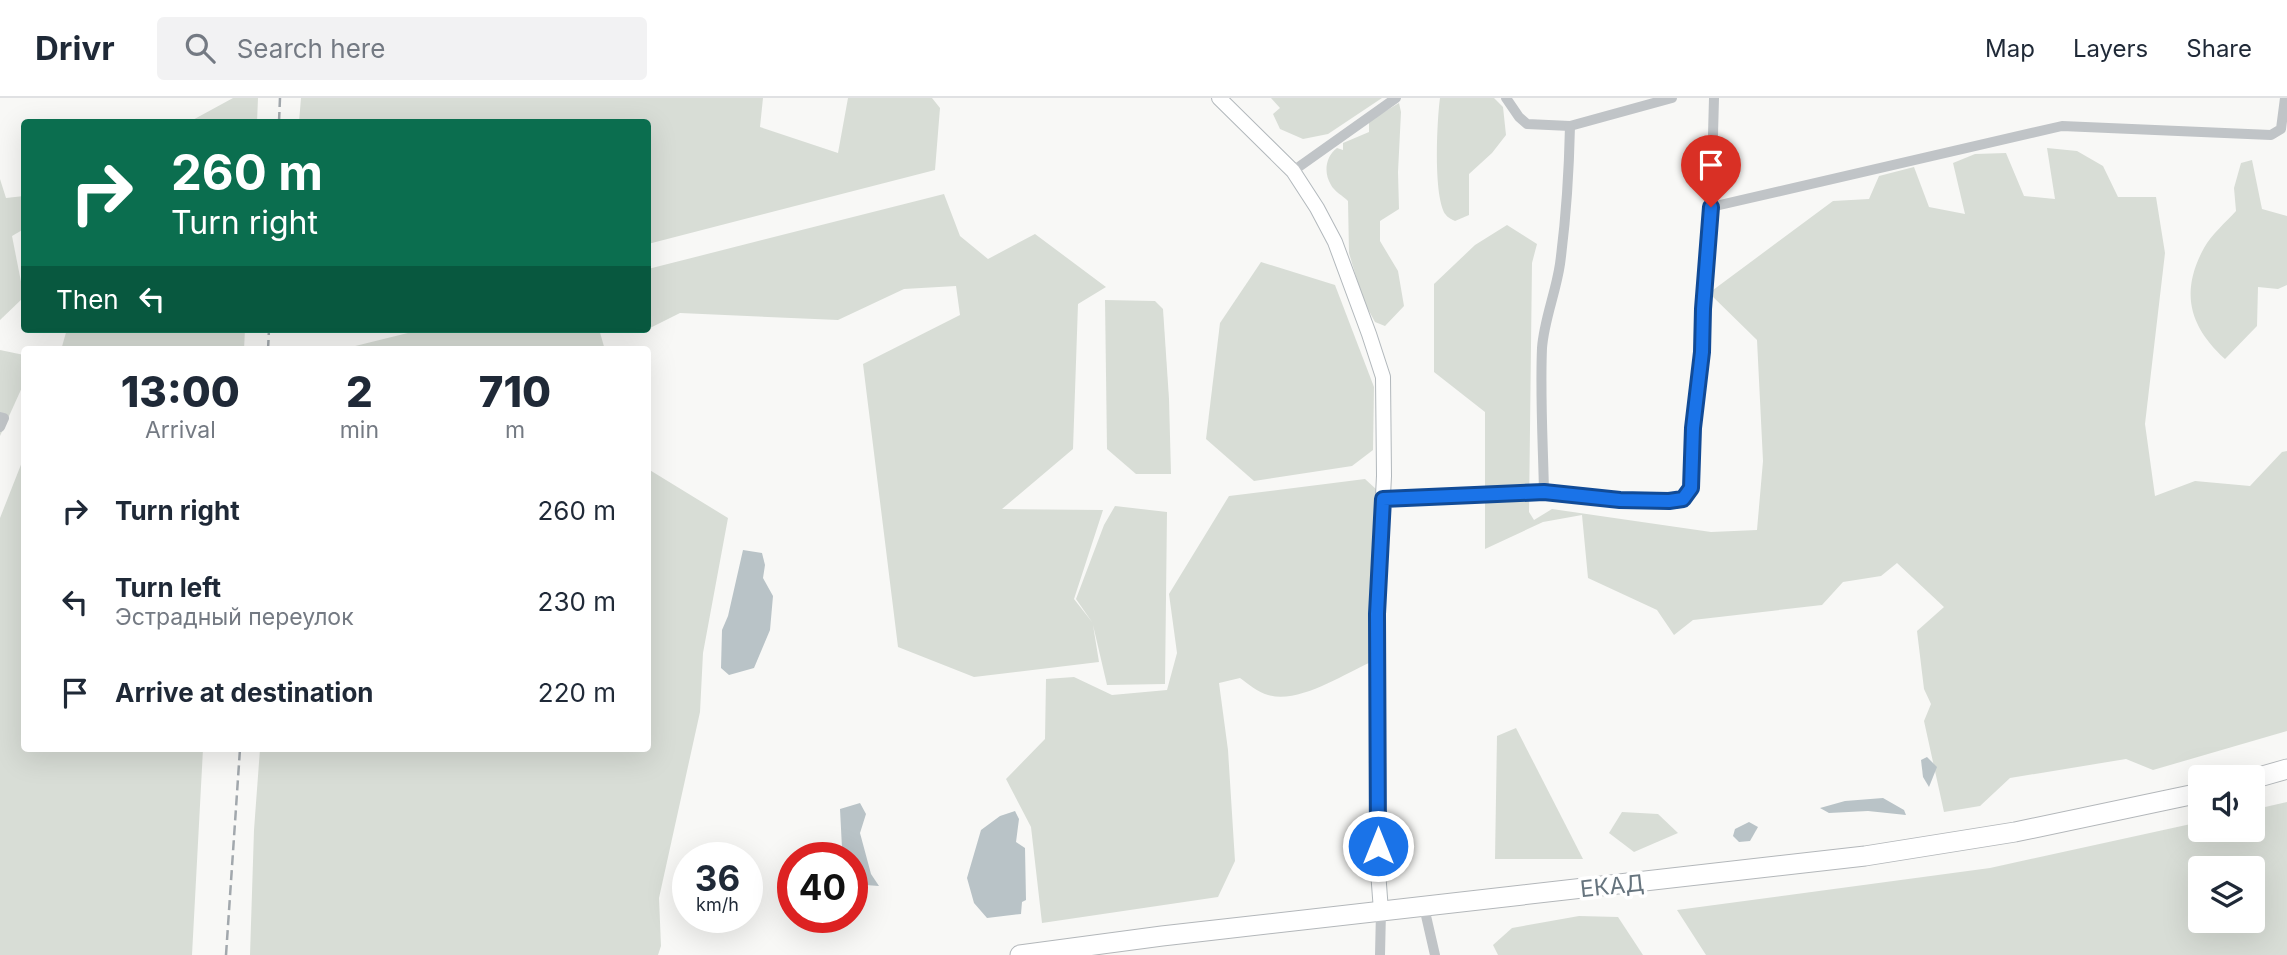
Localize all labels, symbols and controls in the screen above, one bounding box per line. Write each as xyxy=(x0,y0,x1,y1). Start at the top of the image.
search box xyxy=(157,17,647,80)
text: Drivr xyxy=(35,28,115,68)
icon: search xyxy=(181,29,219,67)
text: Search here xyxy=(237,33,385,64)
text: Map xyxy=(1985,34,2035,63)
text: Layers xyxy=(2073,34,2148,63)
text: Share xyxy=(2186,34,2252,63)
pin xyxy=(1681,135,1741,207)
text: 260 m xyxy=(171,143,323,202)
icon: arrive xyxy=(1692,146,1730,184)
icon: right xyxy=(56,147,147,238)
text: Turn right xyxy=(171,203,318,242)
icon: left xyxy=(133,280,171,318)
text: Then xyxy=(56,284,119,315)
text: 13:00 xyxy=(121,366,240,417)
text: 2 xyxy=(346,366,373,417)
text: 710 xyxy=(479,366,551,417)
text: Arrival xyxy=(145,416,216,444)
text: min xyxy=(340,416,379,444)
text: m xyxy=(505,416,525,444)
icon: right xyxy=(56,492,94,530)
text: Turn right xyxy=(115,495,240,526)
text: 260 m xyxy=(538,495,616,526)
text: Turn left xyxy=(115,572,221,603)
icon: left xyxy=(56,583,94,621)
text: 230 m xyxy=(538,586,616,617)
text: Эстрадный переулок xyxy=(115,603,354,631)
icon: arrive xyxy=(56,674,94,712)
text: Arrive at destination xyxy=(115,677,374,708)
text: 220 m xyxy=(538,677,616,708)
map controls xyxy=(2188,765,2265,933)
button: sound xyxy=(2188,765,2265,842)
position arrow xyxy=(1341,809,1415,883)
speed limit sign: 40 xyxy=(777,842,868,933)
button: layers xyxy=(2188,856,2265,933)
text: 36 xyxy=(695,857,740,899)
street label: ЕКАД xyxy=(1579,869,1645,903)
text: km/h xyxy=(696,894,739,915)

